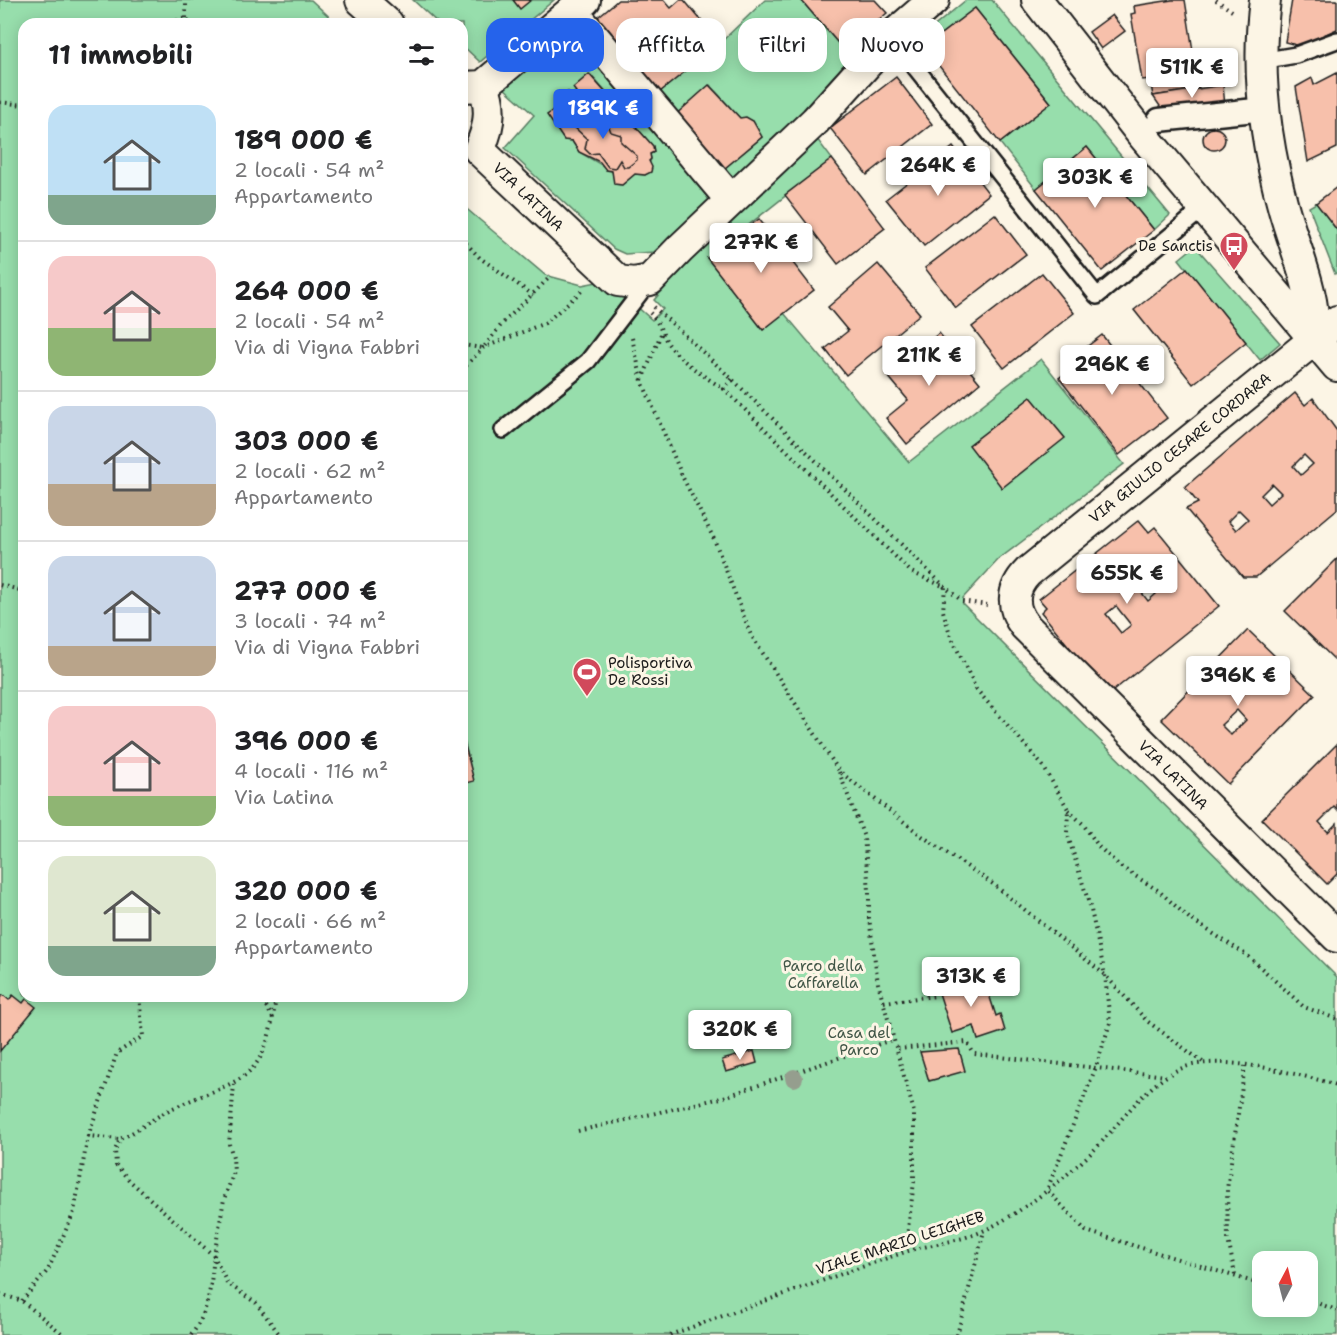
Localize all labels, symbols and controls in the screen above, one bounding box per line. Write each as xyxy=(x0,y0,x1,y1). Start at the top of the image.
chip: Compra xyxy=(486,18,604,72)
chip: Affitta xyxy=(616,18,726,72)
chip: Filtri xyxy=(738,18,827,72)
chip: Nuovo xyxy=(839,18,945,72)
text: 11 immobili xyxy=(48,37,193,72)
icon: filters xyxy=(405,38,438,71)
pin: 511K € xyxy=(1143,48,1241,99)
text: 511K € xyxy=(1160,54,1224,80)
pin: 189K € xyxy=(554,89,652,140)
text: 189K € xyxy=(567,95,639,121)
text: 189 000 € xyxy=(234,122,372,157)
icon: home xyxy=(96,129,168,201)
pin: 264K € xyxy=(889,146,987,197)
text: 264K € xyxy=(900,152,976,178)
text: 2 locali · 54 m² xyxy=(234,157,385,183)
street label: VIA LATINA xyxy=(488,158,568,236)
pin: 303K € xyxy=(1046,158,1144,209)
text: 303K € xyxy=(1057,164,1133,190)
text: Appartamento xyxy=(234,183,373,209)
pin: 277K € xyxy=(712,223,810,274)
text: 277K € xyxy=(723,229,799,255)
bus stop icon: De Sanctis xyxy=(1218,230,1250,272)
place label: De Sanctis xyxy=(1138,236,1213,256)
text: 264 000 € xyxy=(234,273,379,308)
icon: home xyxy=(96,280,168,352)
text: 2 locali · 54 m² xyxy=(234,308,385,334)
text: Via di Vigna Fabbri xyxy=(234,334,420,360)
pin: 211K € xyxy=(880,336,978,387)
text: 211K € xyxy=(896,342,962,368)
pin: 296K € xyxy=(1063,345,1161,396)
text: 296K € xyxy=(1074,351,1150,377)
street label: VIA GIULIO CESARE CORDARA xyxy=(1085,368,1275,528)
text: 303 000 € xyxy=(234,423,378,458)
icon: home xyxy=(96,430,168,502)
text: 2 locali · 62 m² xyxy=(234,458,386,484)
text: Appartamento xyxy=(234,484,373,510)
pin: 655K € xyxy=(1078,554,1176,605)
text: 655K € xyxy=(1090,560,1164,586)
text: 277 000 € xyxy=(234,573,377,608)
icon: home xyxy=(96,580,168,652)
text: 3 locali · 74 m² xyxy=(234,608,386,634)
text: Via di Vigna Fabbri xyxy=(234,634,420,660)
place label: Polisportiva De Rossi xyxy=(608,653,693,690)
sports icon: Polisportiva De Rossi xyxy=(571,656,603,698)
pin: 396K € xyxy=(1189,656,1287,707)
text: 396K € xyxy=(1200,662,1276,688)
text: 396 000 € xyxy=(234,723,378,758)
icon: home xyxy=(96,730,168,802)
street label: VIA LATINA xyxy=(1134,736,1212,814)
text: 4 locali · 116 m² xyxy=(234,758,388,784)
text: Via Latina xyxy=(234,784,333,810)
text: 320 000 € xyxy=(234,873,378,908)
icon: home xyxy=(96,880,168,952)
text: 2 locali · 66 m² xyxy=(234,908,386,934)
text: Appartamento xyxy=(234,934,373,960)
park label: Parco della Caffarella xyxy=(783,956,864,993)
pin: 313K € xyxy=(922,957,1020,1008)
text: 313K € xyxy=(936,963,1006,989)
pin: 320K € xyxy=(691,1010,789,1061)
text: 320K € xyxy=(702,1016,778,1042)
park label: Casa del Parco xyxy=(828,1023,891,1060)
street label: VIALE MARIO LEIGHEB xyxy=(813,1206,987,1280)
north arrow xyxy=(1252,1251,1318,1317)
map controls xyxy=(1252,1251,1318,1317)

